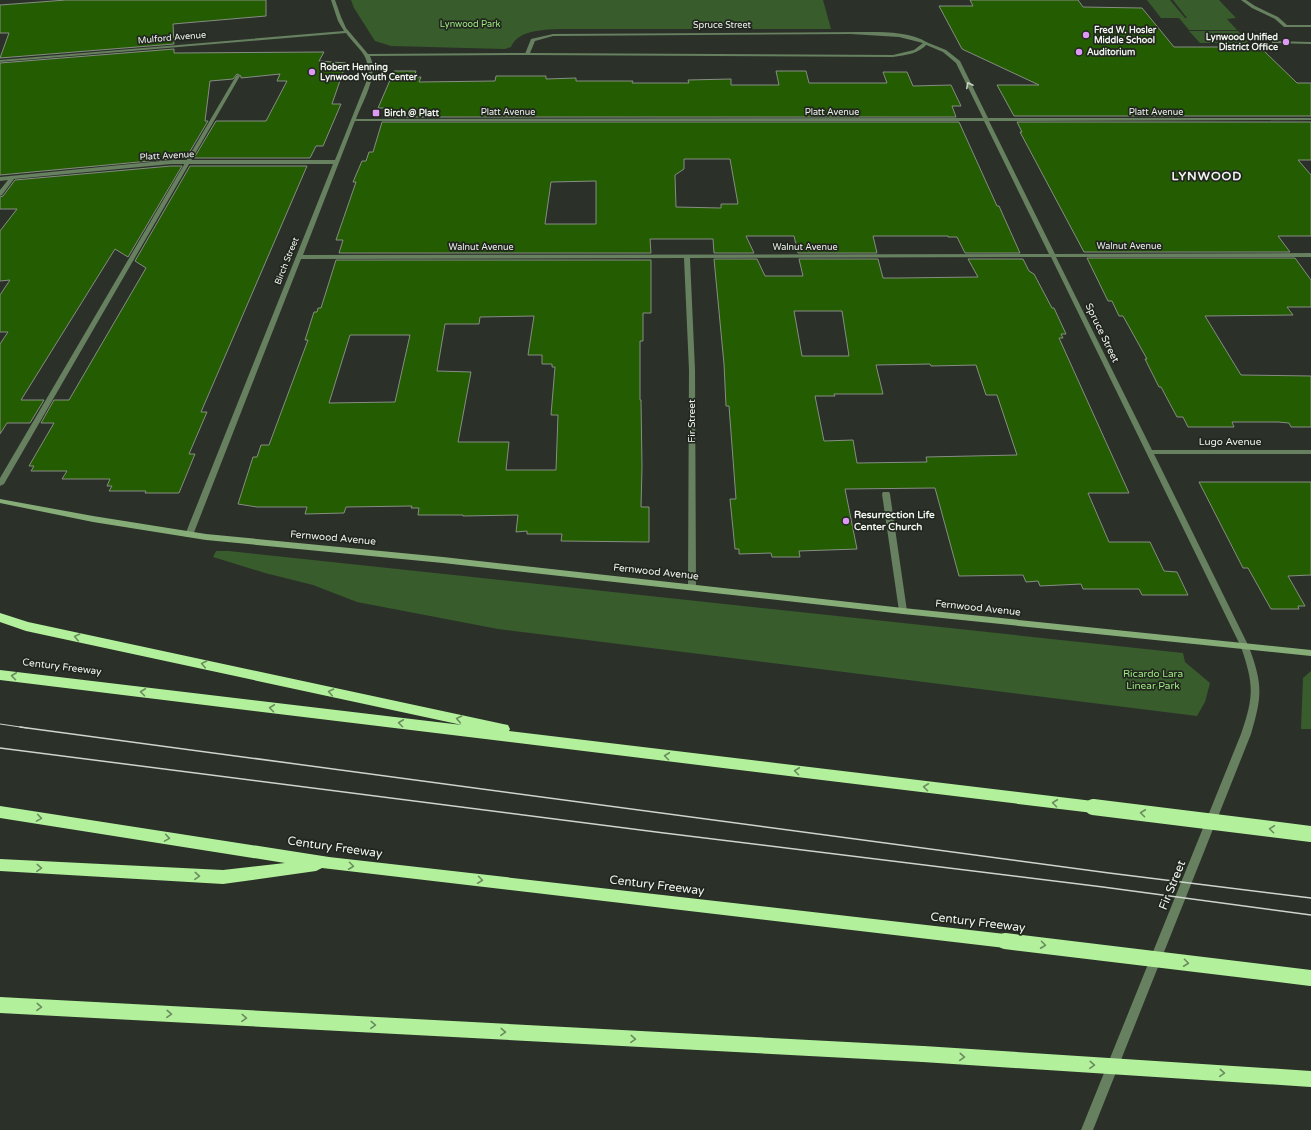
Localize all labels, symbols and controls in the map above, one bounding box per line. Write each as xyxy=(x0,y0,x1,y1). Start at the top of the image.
park label: Lynwood Park xyxy=(440,19,500,30)
street label: Spruce Street xyxy=(693,20,752,31)
place label: Fred W. Hosler Middle School xyxy=(1094,25,1157,46)
street label: Mulford Avenue xyxy=(137,30,207,46)
marker: Fred W. Hosler Middle School xyxy=(1081,30,1091,40)
place label: Lynwood Unified District Office xyxy=(1206,32,1278,53)
marker: Lynwood Unified District Office xyxy=(1281,37,1291,47)
marker: Auditorium xyxy=(1074,47,1084,57)
place label: Auditorium xyxy=(1087,47,1135,58)
place label: Robert Henning Lynwood Youth Center xyxy=(320,62,418,83)
marker: Robert Henning Lynwood Youth Center xyxy=(307,67,317,77)
one-way arrow xyxy=(966,82,974,89)
street label: Platt Avenue xyxy=(481,107,535,118)
street label: Platt Avenue xyxy=(805,107,859,118)
street label: Platt Avenue xyxy=(1129,107,1183,118)
marker: Birch @ Platt xyxy=(371,108,381,118)
place label: Birch @ Platt xyxy=(384,108,439,119)
street label: Platt Avenue xyxy=(139,149,195,163)
district label: LYNWOOD xyxy=(1172,169,1242,183)
street label: Birch Street xyxy=(273,235,302,286)
street label: Walnut Avenue xyxy=(1097,241,1161,252)
street label: Walnut Avenue xyxy=(449,242,513,253)
street label: Walnut Avenue xyxy=(773,242,837,253)
street label: Spruce Street xyxy=(1082,301,1122,365)
street label: Fir Street xyxy=(686,399,698,443)
street label: Lugo Avenue xyxy=(1199,436,1262,448)
place label: Resurrection Life Center Church xyxy=(854,509,935,533)
marker: Resurrection Life Center Church xyxy=(841,516,851,526)
street label: Fernwood Avenue xyxy=(290,528,377,548)
street label: Fernwood Avenue xyxy=(613,562,700,582)
street label: Fernwood Avenue xyxy=(935,598,1022,618)
one-way arrow xyxy=(74,634,80,642)
street label: Century Freeway xyxy=(22,656,103,678)
one-way arrow xyxy=(201,661,208,669)
park label: Ricardo Lara Linear Park xyxy=(1123,668,1183,692)
one-way arrow xyxy=(11,672,17,681)
one-way arrow xyxy=(140,688,146,697)
one-way arrow xyxy=(328,688,335,696)
one-way arrow xyxy=(269,703,275,712)
one-way arrow xyxy=(455,715,462,724)
one-way arrow xyxy=(398,719,404,728)
one-way arrow xyxy=(664,751,671,760)
one-way arrow xyxy=(793,767,800,776)
one-way arrow xyxy=(923,783,929,792)
one-way arrow xyxy=(1052,798,1058,807)
one-way arrow xyxy=(1140,809,1146,818)
one-way arrow xyxy=(35,813,42,822)
one-way arrow xyxy=(1269,825,1275,834)
one-way arrow xyxy=(164,833,170,842)
street label: Century Freeway xyxy=(287,833,384,861)
street label: Fir Street xyxy=(1156,858,1188,912)
one-way arrow xyxy=(348,861,354,870)
one-way arrow xyxy=(36,863,42,872)
one-way arrow xyxy=(194,872,200,880)
street label: Century Freeway xyxy=(609,872,706,898)
one-way arrow xyxy=(477,876,483,885)
street label: Century Freeway xyxy=(930,909,1027,935)
one-way arrow xyxy=(1040,941,1046,950)
one-way arrow xyxy=(1183,958,1189,967)
one-way arrow xyxy=(36,1003,42,1012)
one-way arrow xyxy=(166,1010,172,1019)
one-way arrow xyxy=(241,1014,247,1023)
one-way arrow xyxy=(370,1021,376,1029)
one-way arrow xyxy=(500,1028,506,1036)
one-way arrow xyxy=(630,1034,636,1043)
one-way arrow xyxy=(959,1052,965,1061)
one-way arrow xyxy=(1089,1060,1095,1069)
one-way arrow xyxy=(1219,1069,1225,1077)

